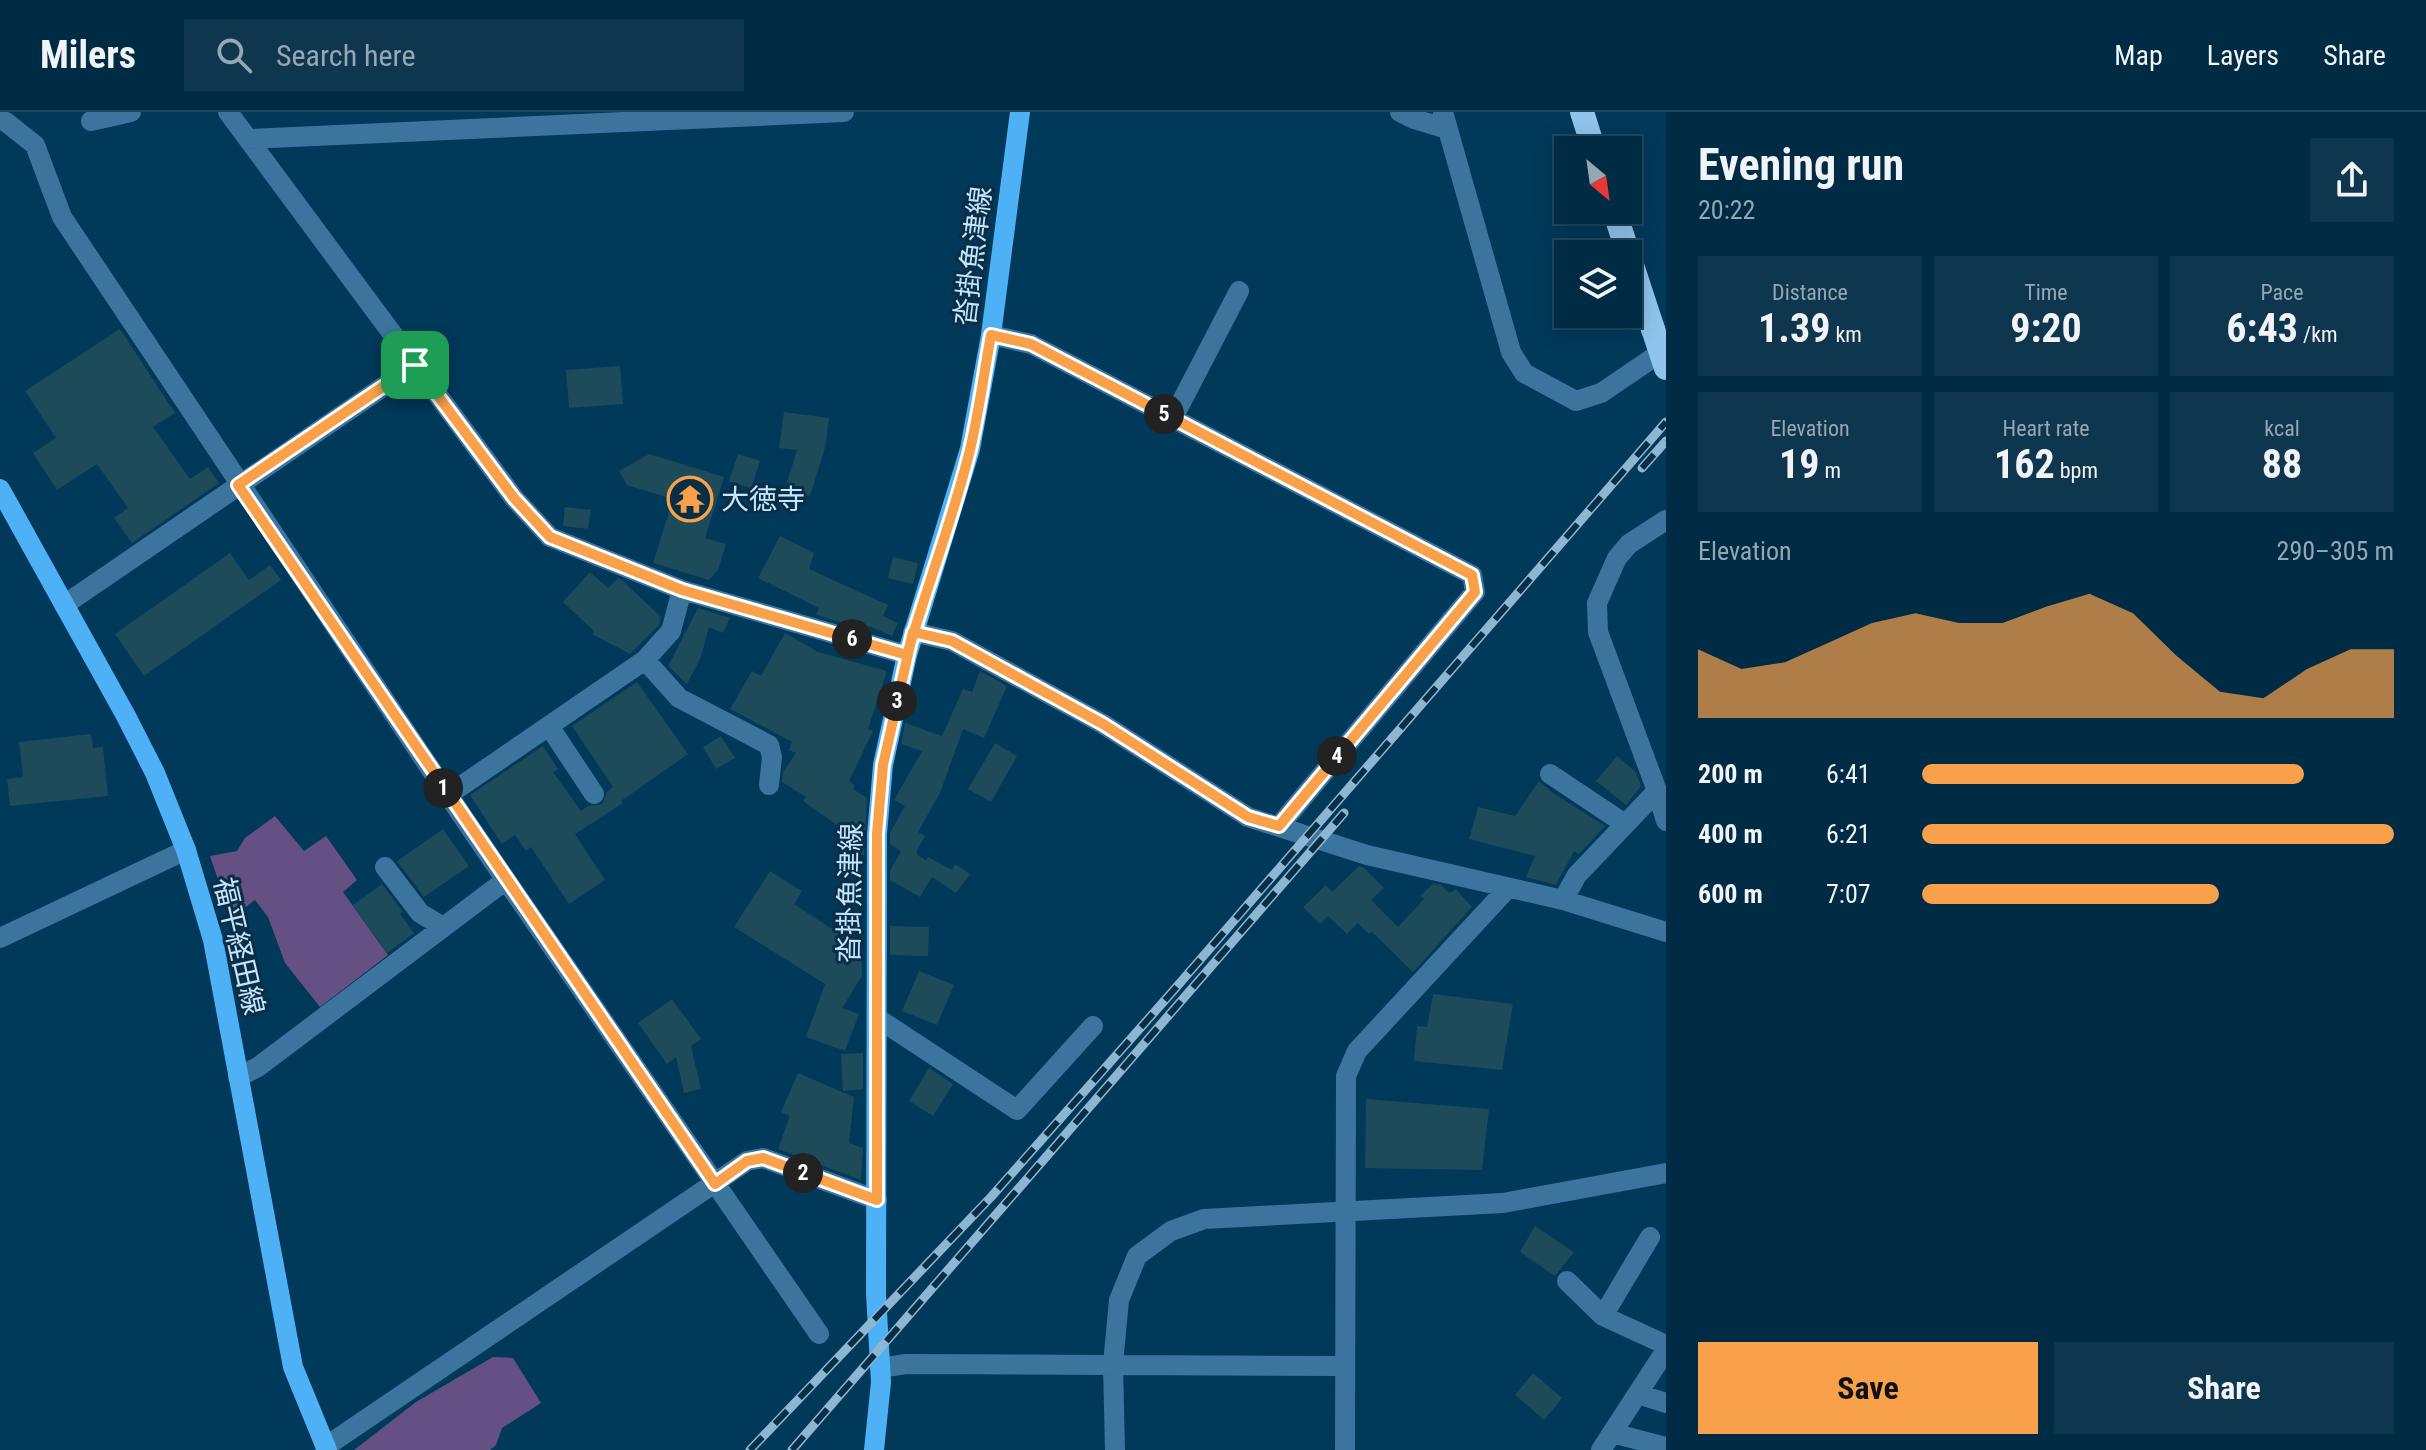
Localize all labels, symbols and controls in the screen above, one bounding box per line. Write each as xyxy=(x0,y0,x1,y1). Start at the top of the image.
search box xyxy=(184,19,744,91)
text: Milers xyxy=(40,33,136,77)
icon: search xyxy=(212,33,256,77)
text: Search here xyxy=(276,38,416,73)
text: Map xyxy=(2114,39,2163,72)
text: Layers xyxy=(2207,39,2279,72)
text: Share xyxy=(2323,39,2386,72)
north arrow xyxy=(1554,136,1642,224)
map controls xyxy=(1554,136,1642,328)
button: share xyxy=(2310,138,2394,222)
text: Evening run xyxy=(1698,139,1904,191)
street label: 沓掛魚津線 xyxy=(948,185,998,327)
text: 20:22 xyxy=(1698,195,1755,225)
button: layers xyxy=(1554,240,1642,328)
text: Distance xyxy=(1772,280,1848,305)
text: Time xyxy=(2024,280,2068,305)
text: Pace xyxy=(2260,280,2304,305)
text: 1.39 xyxy=(1758,305,1830,352)
text: 9:20 xyxy=(2010,305,2082,352)
text: 6:43 xyxy=(2226,305,2298,352)
text: km xyxy=(1830,322,1862,347)
text: /km xyxy=(2298,322,2338,347)
pin xyxy=(381,331,449,399)
icon: arrive xyxy=(393,343,437,387)
pin: 5 xyxy=(1144,394,1184,434)
text: 5 xyxy=(1158,401,1170,426)
text: Elevation xyxy=(1770,416,1850,441)
text: Heart rate xyxy=(2003,416,2089,441)
text: kcal xyxy=(2264,416,2300,441)
text: 19 xyxy=(1779,441,1819,488)
text: 162 xyxy=(1994,441,2055,488)
text: 88 xyxy=(2262,441,2302,488)
text: m xyxy=(1819,458,1841,483)
text: bpm xyxy=(2055,458,2098,483)
temple icon: 大徳寺 xyxy=(666,475,714,523)
place label: 大徳寺 xyxy=(721,483,805,516)
text: Elevation xyxy=(1698,536,1792,566)
text: 290–305 m xyxy=(2277,536,2394,566)
pin: 6 xyxy=(832,619,872,659)
text: 6 xyxy=(846,626,858,651)
pin: 3 xyxy=(877,681,917,721)
text: 3 xyxy=(891,688,903,713)
pin: 4 xyxy=(1317,736,1357,776)
text: 4 xyxy=(1331,743,1343,768)
text: 200 m xyxy=(1698,759,1763,789)
text: 6:41 xyxy=(1826,759,1871,789)
pin: 1 xyxy=(423,768,463,808)
text: 1 xyxy=(437,775,449,800)
text: 400 m xyxy=(1698,819,1763,849)
text: 6:21 xyxy=(1826,819,1871,849)
street label: 沓掛魚津線 xyxy=(832,823,868,963)
street label: 福平経田線 xyxy=(207,874,271,1018)
text: 600 m xyxy=(1698,879,1763,909)
text: 7:07 xyxy=(1826,879,1871,909)
pin: 2 xyxy=(783,1153,823,1193)
text: 2 xyxy=(797,1160,809,1185)
button: Save xyxy=(1698,1342,2038,1434)
button: Share xyxy=(2054,1342,2394,1434)

